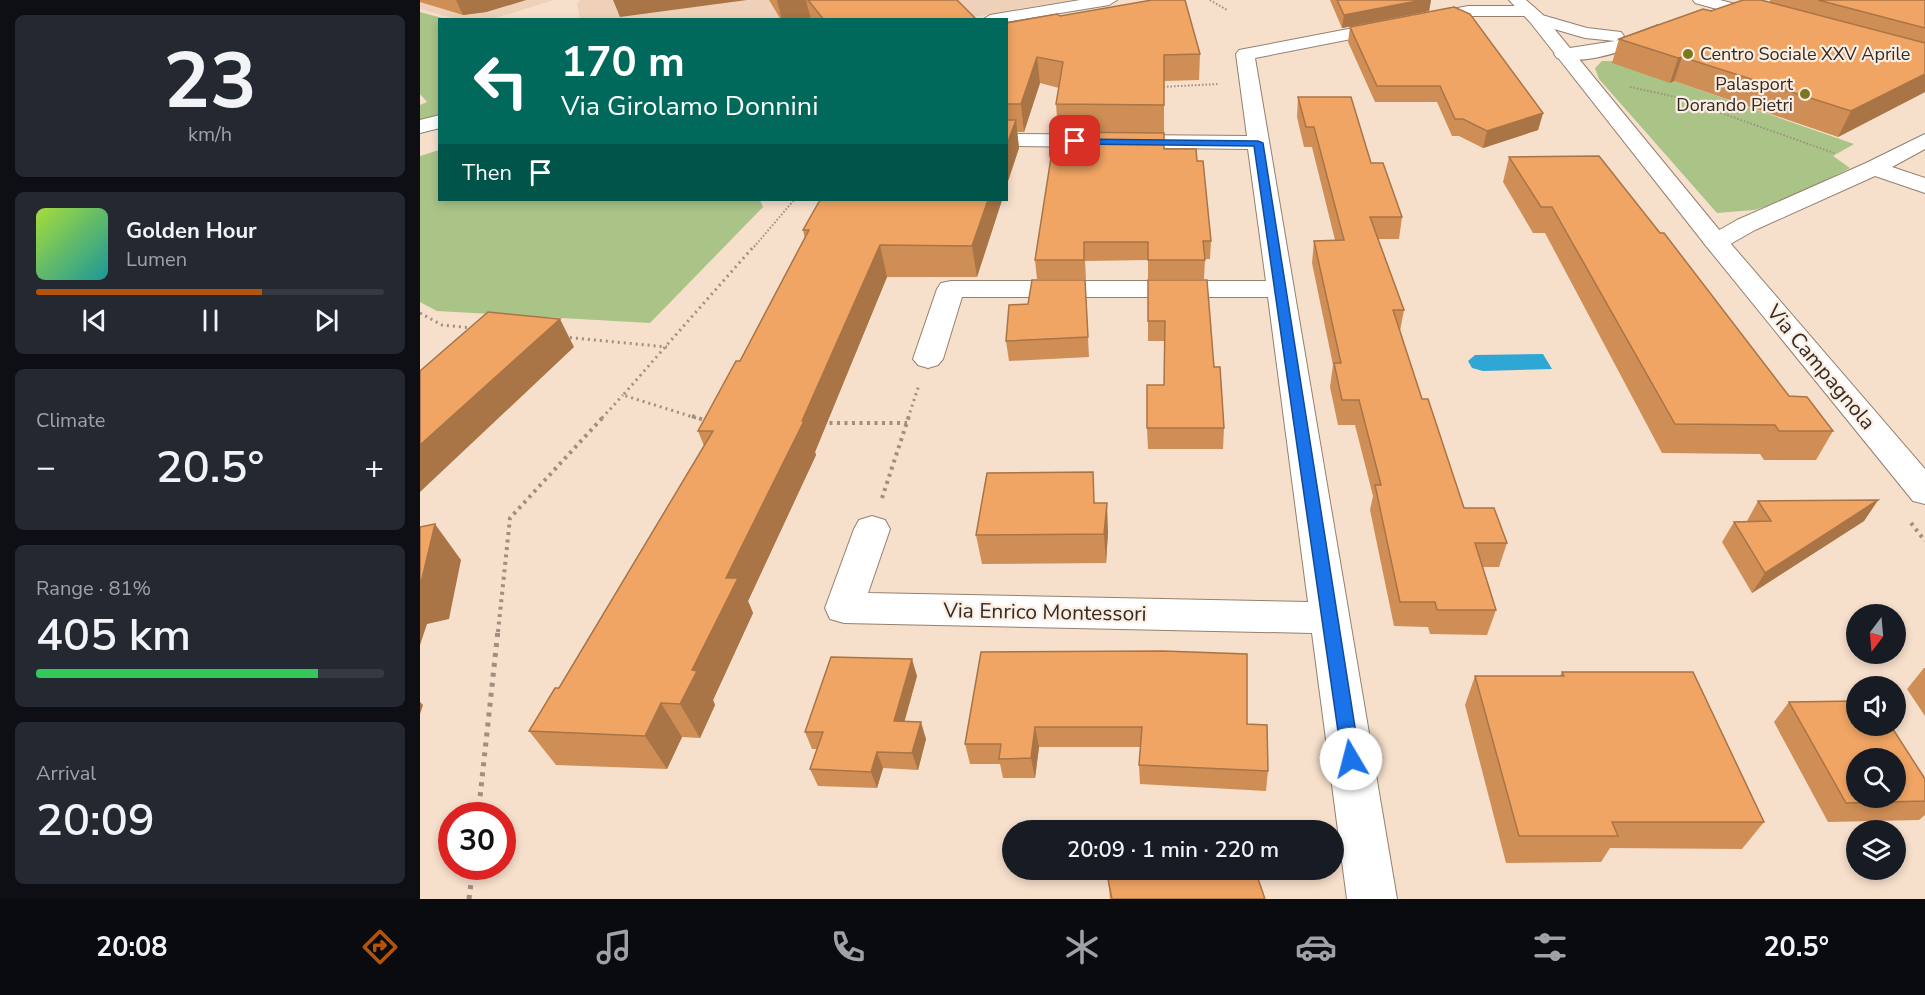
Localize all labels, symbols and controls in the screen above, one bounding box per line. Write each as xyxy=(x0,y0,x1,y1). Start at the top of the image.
text: 23 xyxy=(163,28,257,135)
text: 170 m xyxy=(561,34,685,91)
icon: left xyxy=(462,42,540,120)
place label: Centro Sociale XXV Aprile xyxy=(1700,42,1910,66)
marker: Centro Sociale XXV Aprile xyxy=(1681,47,1695,61)
place label: Palasport Dorando Pietri xyxy=(1676,72,1794,117)
marker: Palasport Dorando Pietri xyxy=(1798,87,1812,101)
text: Via Girolamo Donnini xyxy=(561,88,818,125)
pin xyxy=(1049,115,1100,166)
text: km/h xyxy=(188,121,232,148)
icon: arrive xyxy=(1058,124,1091,157)
icon: arrive xyxy=(524,156,557,189)
text: Then xyxy=(462,158,512,188)
text: Golden Hour xyxy=(126,216,257,246)
text: Lumen xyxy=(126,246,187,273)
street label: Via Campagnola xyxy=(1760,298,1882,436)
icon: previous xyxy=(78,304,111,337)
icon: pause xyxy=(194,304,227,337)
icon: next xyxy=(310,304,343,337)
text: Climate xyxy=(36,407,105,434)
text: 20.5° xyxy=(156,437,264,498)
text: − xyxy=(36,445,56,490)
text: + xyxy=(364,445,384,490)
text: Range · 81% xyxy=(36,575,151,602)
street label: Via Enrico Montessori xyxy=(942,596,1147,628)
north arrow xyxy=(1846,604,1906,664)
map controls xyxy=(1846,604,1906,880)
text: 405 km xyxy=(36,605,191,666)
button: sound xyxy=(1846,676,1906,736)
position arrow xyxy=(1319,727,1383,791)
button: search xyxy=(1846,748,1906,808)
text: Arrival xyxy=(36,760,96,787)
text: 20:09 xyxy=(36,790,155,851)
speed limit sign: 30 xyxy=(438,802,516,880)
button: layers xyxy=(1846,820,1906,880)
text: 20:09 · 1 min · 220 m xyxy=(1067,835,1279,865)
icon: directions xyxy=(359,926,401,968)
icon: music xyxy=(593,926,635,968)
icon: phone xyxy=(827,926,869,968)
icon: climate xyxy=(1061,926,1103,968)
icon: car xyxy=(1295,926,1337,968)
icon: filters xyxy=(1529,926,1571,968)
text: 20:08 xyxy=(96,929,167,966)
text: 20.5° xyxy=(1763,929,1829,966)

